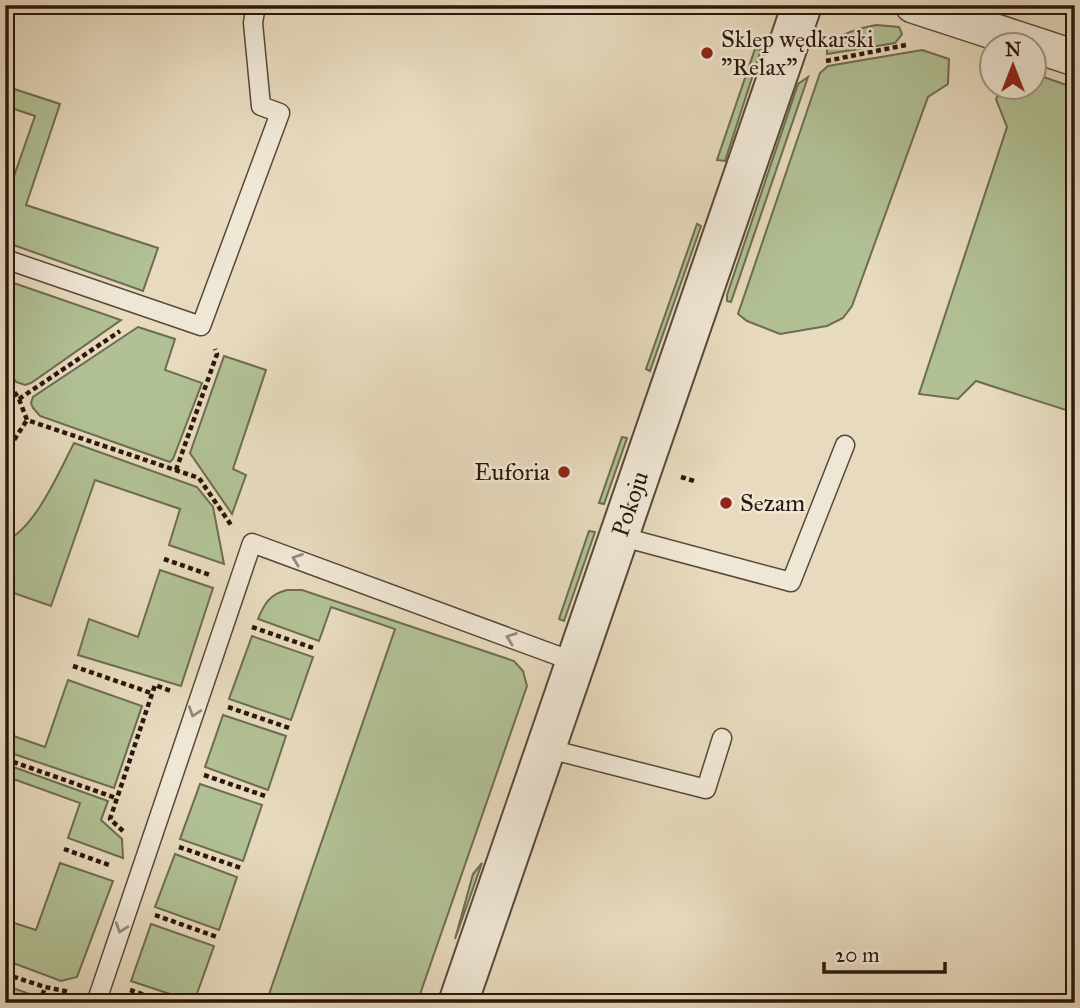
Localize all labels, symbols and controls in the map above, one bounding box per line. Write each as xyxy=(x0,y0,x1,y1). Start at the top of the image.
place label: Sklep wędkarski "Relax" xyxy=(721,24,874,82)
north arrow xyxy=(978,32,1048,102)
text: N xyxy=(1005,38,1021,61)
marker: Sklep wędkarski "Relax" xyxy=(699,45,715,61)
place label: Euforia xyxy=(474,457,551,487)
marker: Euforia xyxy=(556,464,572,480)
street label: Pokoju xyxy=(605,467,655,540)
place label: Sezam xyxy=(740,488,805,518)
marker: Sezam xyxy=(718,495,734,511)
one-way arrow xyxy=(292,554,304,568)
one-way arrow xyxy=(505,632,517,646)
one-way arrow xyxy=(188,706,203,718)
one-way arrow xyxy=(115,921,129,933)
scale bar xyxy=(824,931,945,975)
text: 20 m xyxy=(835,942,880,968)

